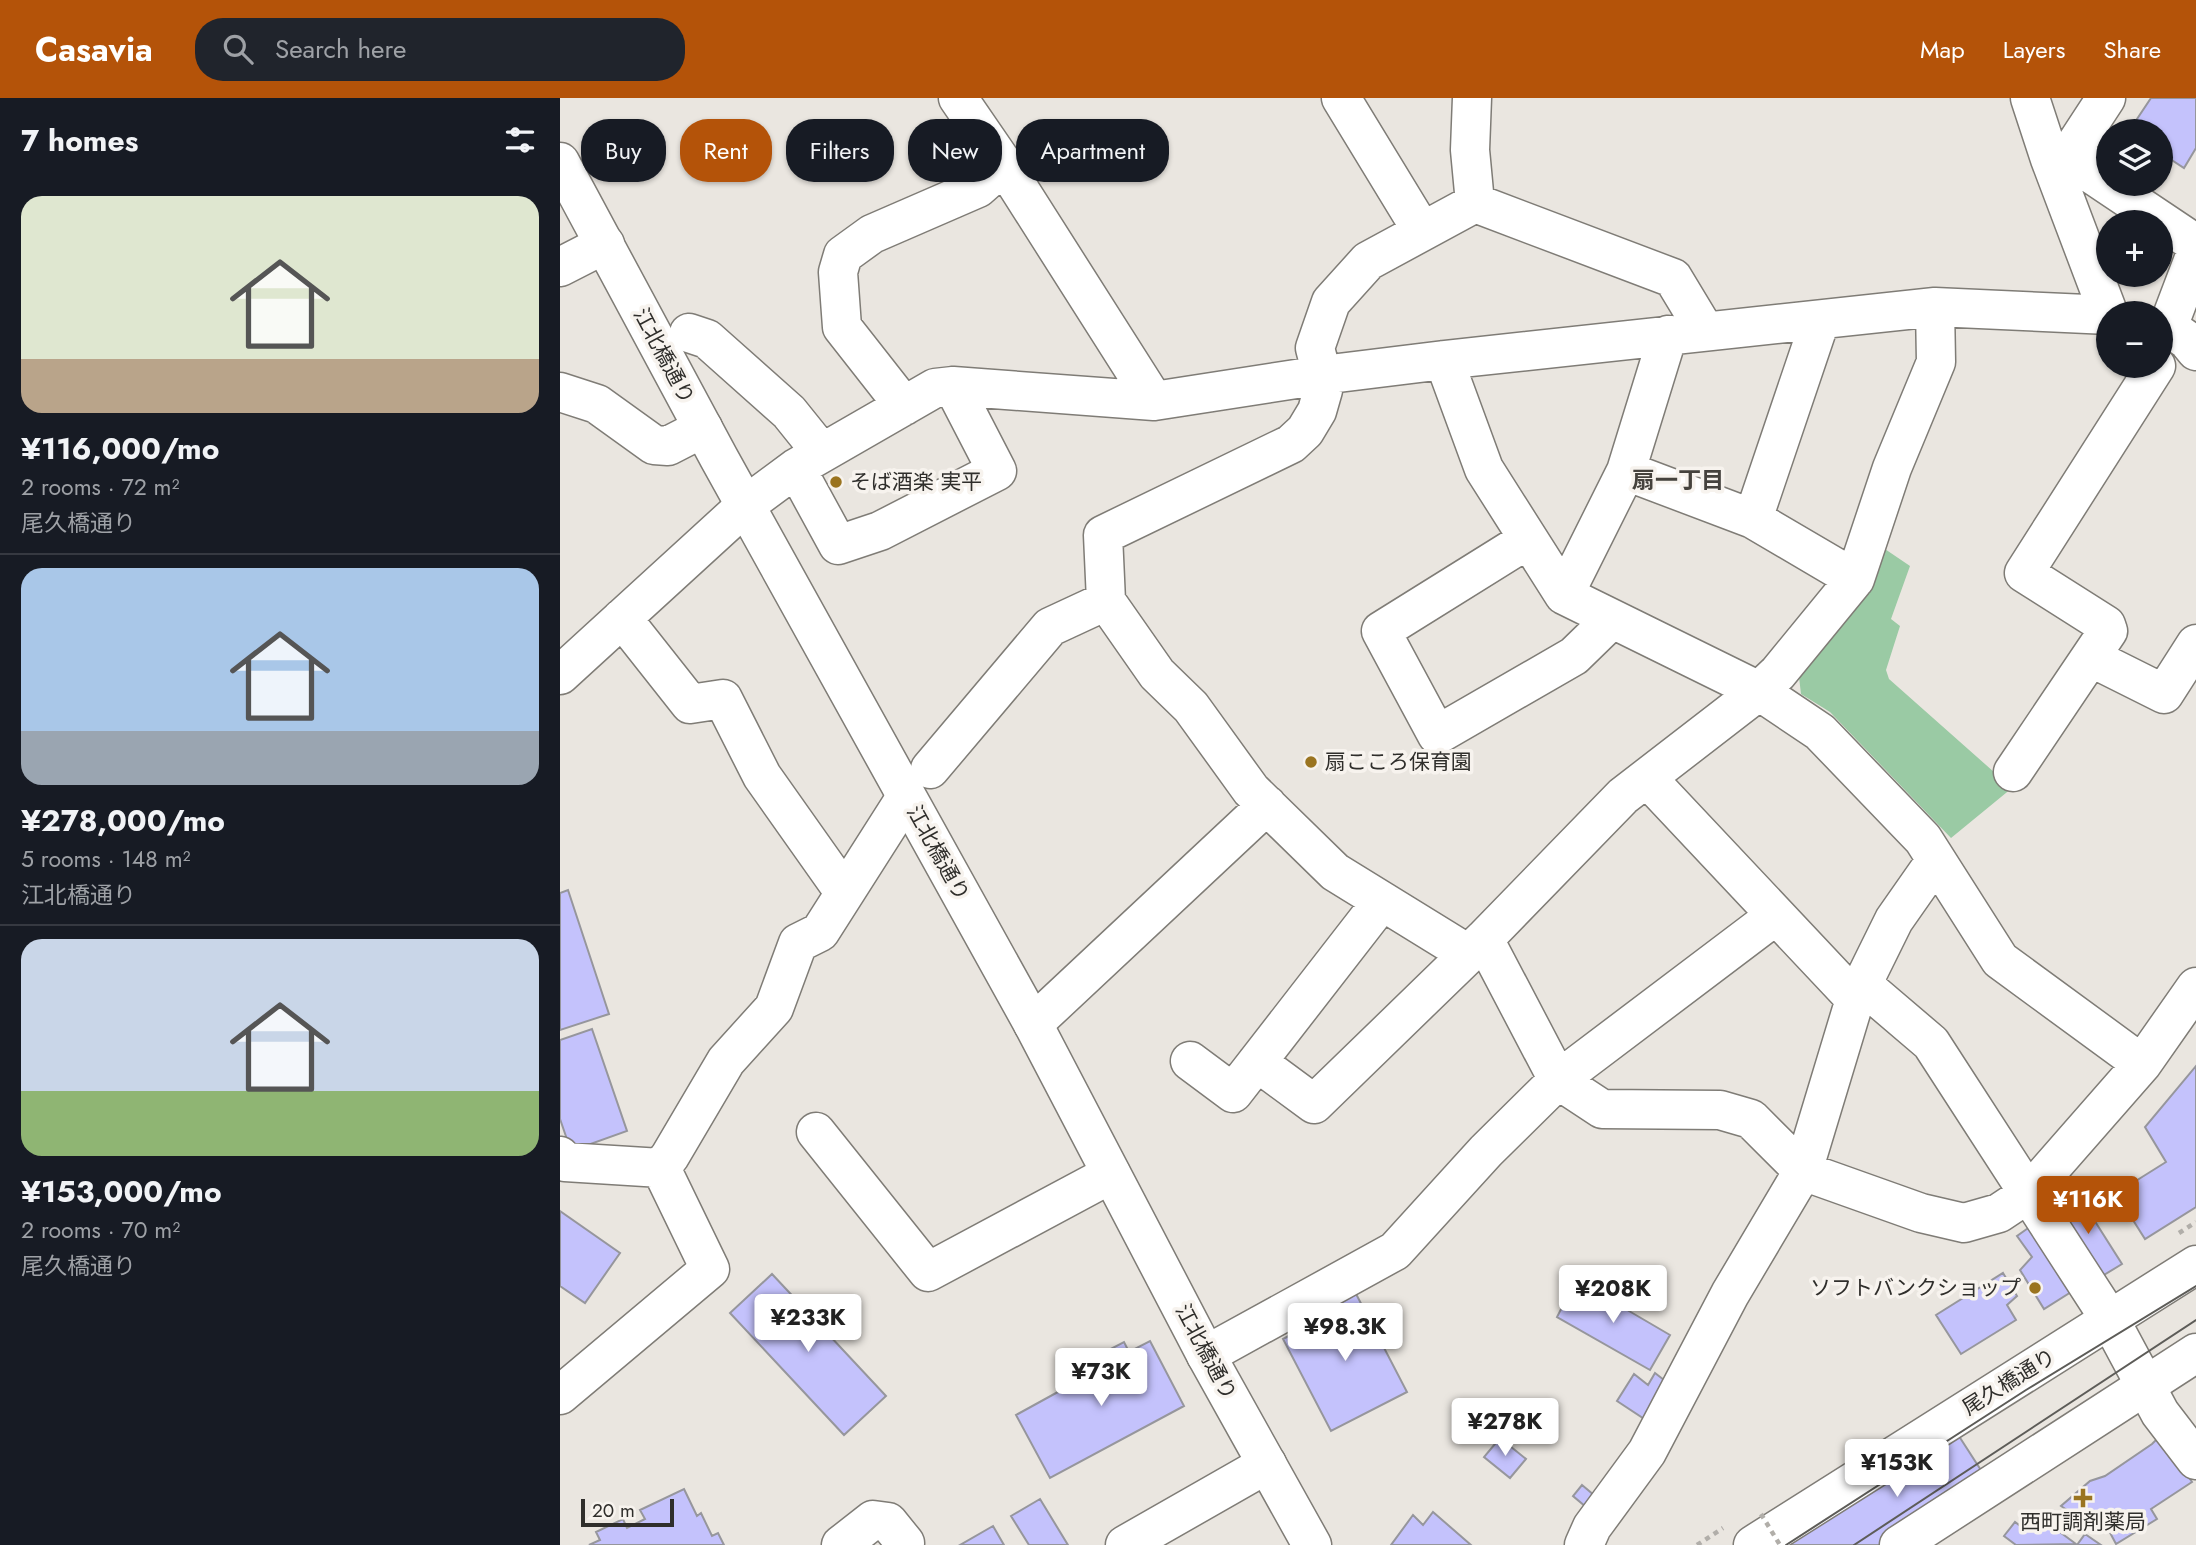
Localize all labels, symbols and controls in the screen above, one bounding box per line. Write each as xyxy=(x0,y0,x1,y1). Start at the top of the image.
search box xyxy=(195,18,685,81)
text: Casavia xyxy=(35,26,153,73)
icon: search xyxy=(219,30,257,68)
text: Search here xyxy=(275,30,406,68)
text: Map xyxy=(1920,32,1965,67)
text: Layers xyxy=(2003,32,2065,67)
text: Share xyxy=(2103,32,2161,67)
text: 7 homes xyxy=(21,119,138,162)
chip: Buy xyxy=(581,119,666,182)
chip: Rent xyxy=(680,119,772,182)
chip: Filters xyxy=(786,119,894,182)
chip: New xyxy=(908,119,1002,182)
chip: Apartment xyxy=(1016,119,1169,182)
map controls xyxy=(2096,119,2173,378)
button: layers xyxy=(2096,119,2173,196)
icon: filters xyxy=(501,121,539,159)
button: + xyxy=(2096,210,2173,287)
icon: home xyxy=(217,241,343,367)
button: − xyxy=(2096,301,2173,378)
street label: 江北橋通り xyxy=(626,303,702,409)
text: ¥116,000/mo xyxy=(21,427,219,470)
district label: 扇一丁目 xyxy=(1632,463,1724,497)
place label: そば酒楽 実平 xyxy=(850,467,982,497)
text: 2 rooms · 72 m² xyxy=(21,470,180,504)
marker: そば酒楽 実平 xyxy=(828,474,844,490)
text: 尾久橋通り xyxy=(21,506,136,540)
icon: home xyxy=(217,613,343,739)
place label: 扇こころ保育園 xyxy=(1325,747,1472,777)
marker: 扇こころ保育園 xyxy=(1303,754,1319,770)
text: ¥278,000/mo xyxy=(21,799,225,842)
street label: 江北橋通り xyxy=(899,800,977,906)
text: 5 rooms · 148 m² xyxy=(21,842,191,876)
text: 江北橋通り xyxy=(21,878,136,912)
icon: home xyxy=(217,984,343,1110)
text: ¥153,000/mo xyxy=(21,1170,222,1213)
pin: ¥116K xyxy=(2039,1176,2137,1236)
text: ¥116K xyxy=(2053,1182,2123,1216)
text: 2 rooms · 70 m² xyxy=(21,1213,180,1247)
text: 尾久橋通り xyxy=(21,1249,136,1283)
pin: ¥208K xyxy=(1564,1266,1662,1325)
text: ¥208K xyxy=(1575,1271,1651,1305)
place label: ソフトバンクショップ xyxy=(1810,1273,2021,1303)
marker: ソフトバンクショップ xyxy=(2027,1280,2043,1296)
pin: ¥233K xyxy=(759,1294,857,1354)
street label: 江北橋通り xyxy=(1168,1299,1244,1405)
text: ¥233K xyxy=(770,1300,846,1334)
pin: ¥98.3K xyxy=(1288,1304,1402,1363)
text: ¥98.3K xyxy=(1304,1309,1386,1343)
street label: 尾久橋通り xyxy=(1957,1341,2061,1423)
pin: ¥73K xyxy=(1060,1348,1142,1408)
text: ¥73K xyxy=(1071,1354,1131,1388)
pin: ¥278K xyxy=(1456,1398,1554,1458)
text: ¥278K xyxy=(1468,1404,1542,1438)
pin: ¥153K xyxy=(1848,1440,1946,1499)
text: ¥153K xyxy=(1861,1445,1933,1479)
marker: 西町調剤薬局 xyxy=(2075,1490,2091,1506)
scale bar xyxy=(581,1496,674,1528)
text: 20 m xyxy=(592,1497,635,1524)
place label: 西町調剤薬局 xyxy=(2020,1507,2146,1537)

